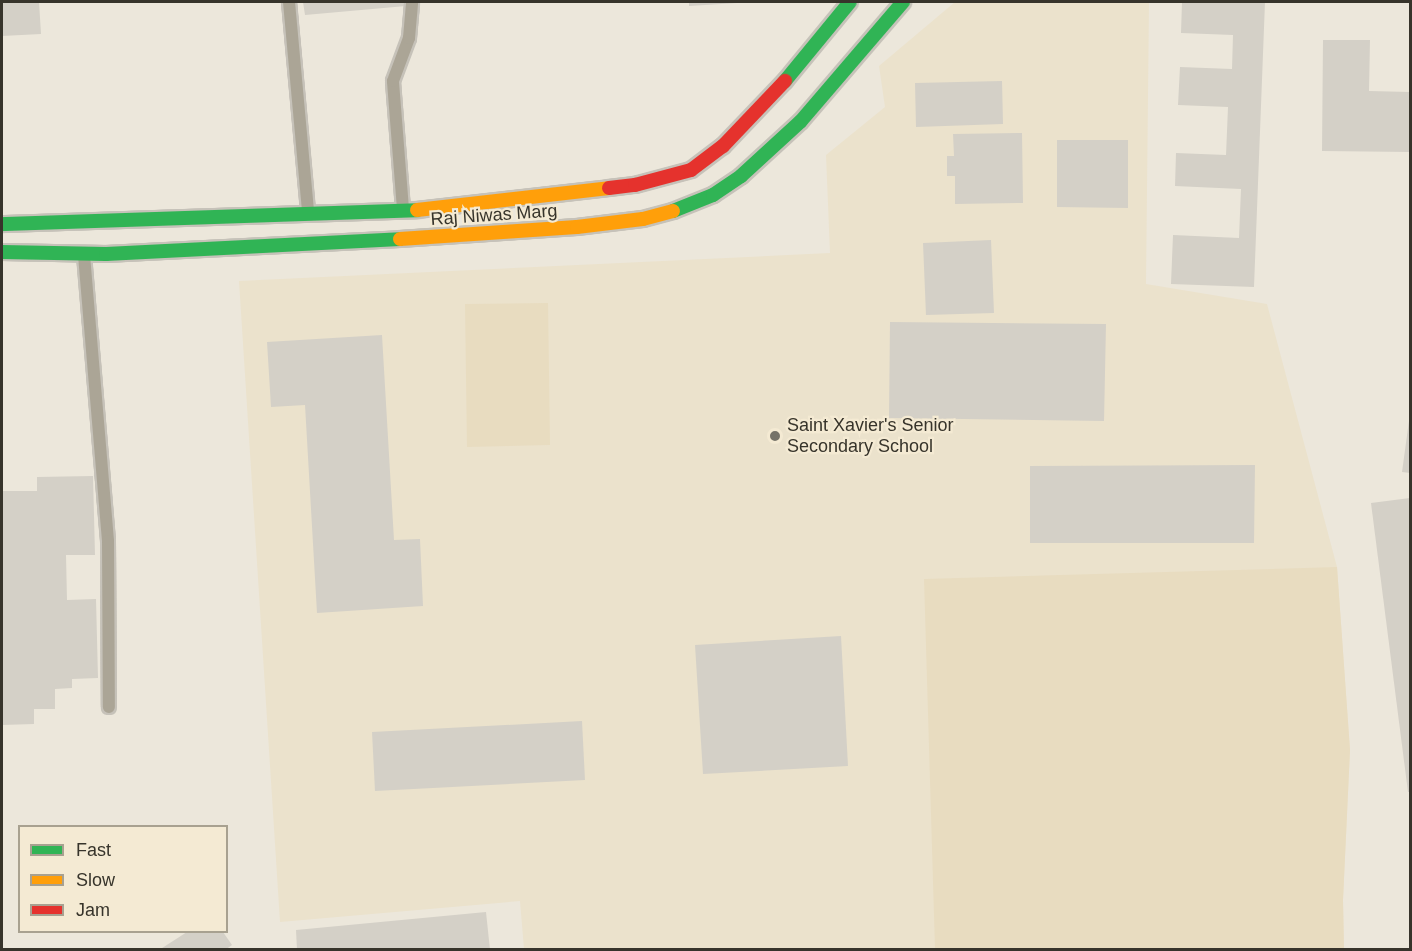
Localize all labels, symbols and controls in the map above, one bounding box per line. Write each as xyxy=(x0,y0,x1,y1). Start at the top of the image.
street label: Raj Niwas Marg xyxy=(430,200,558,230)
place label: Saint Xavier's Senior Secondary School xyxy=(787,415,954,458)
marker: Saint Xavier's Senior Secondary School xyxy=(768,429,782,443)
legend xyxy=(18,825,228,933)
text: Fast xyxy=(76,840,111,860)
text: Slow xyxy=(76,870,115,890)
text: Jam xyxy=(76,900,110,920)

